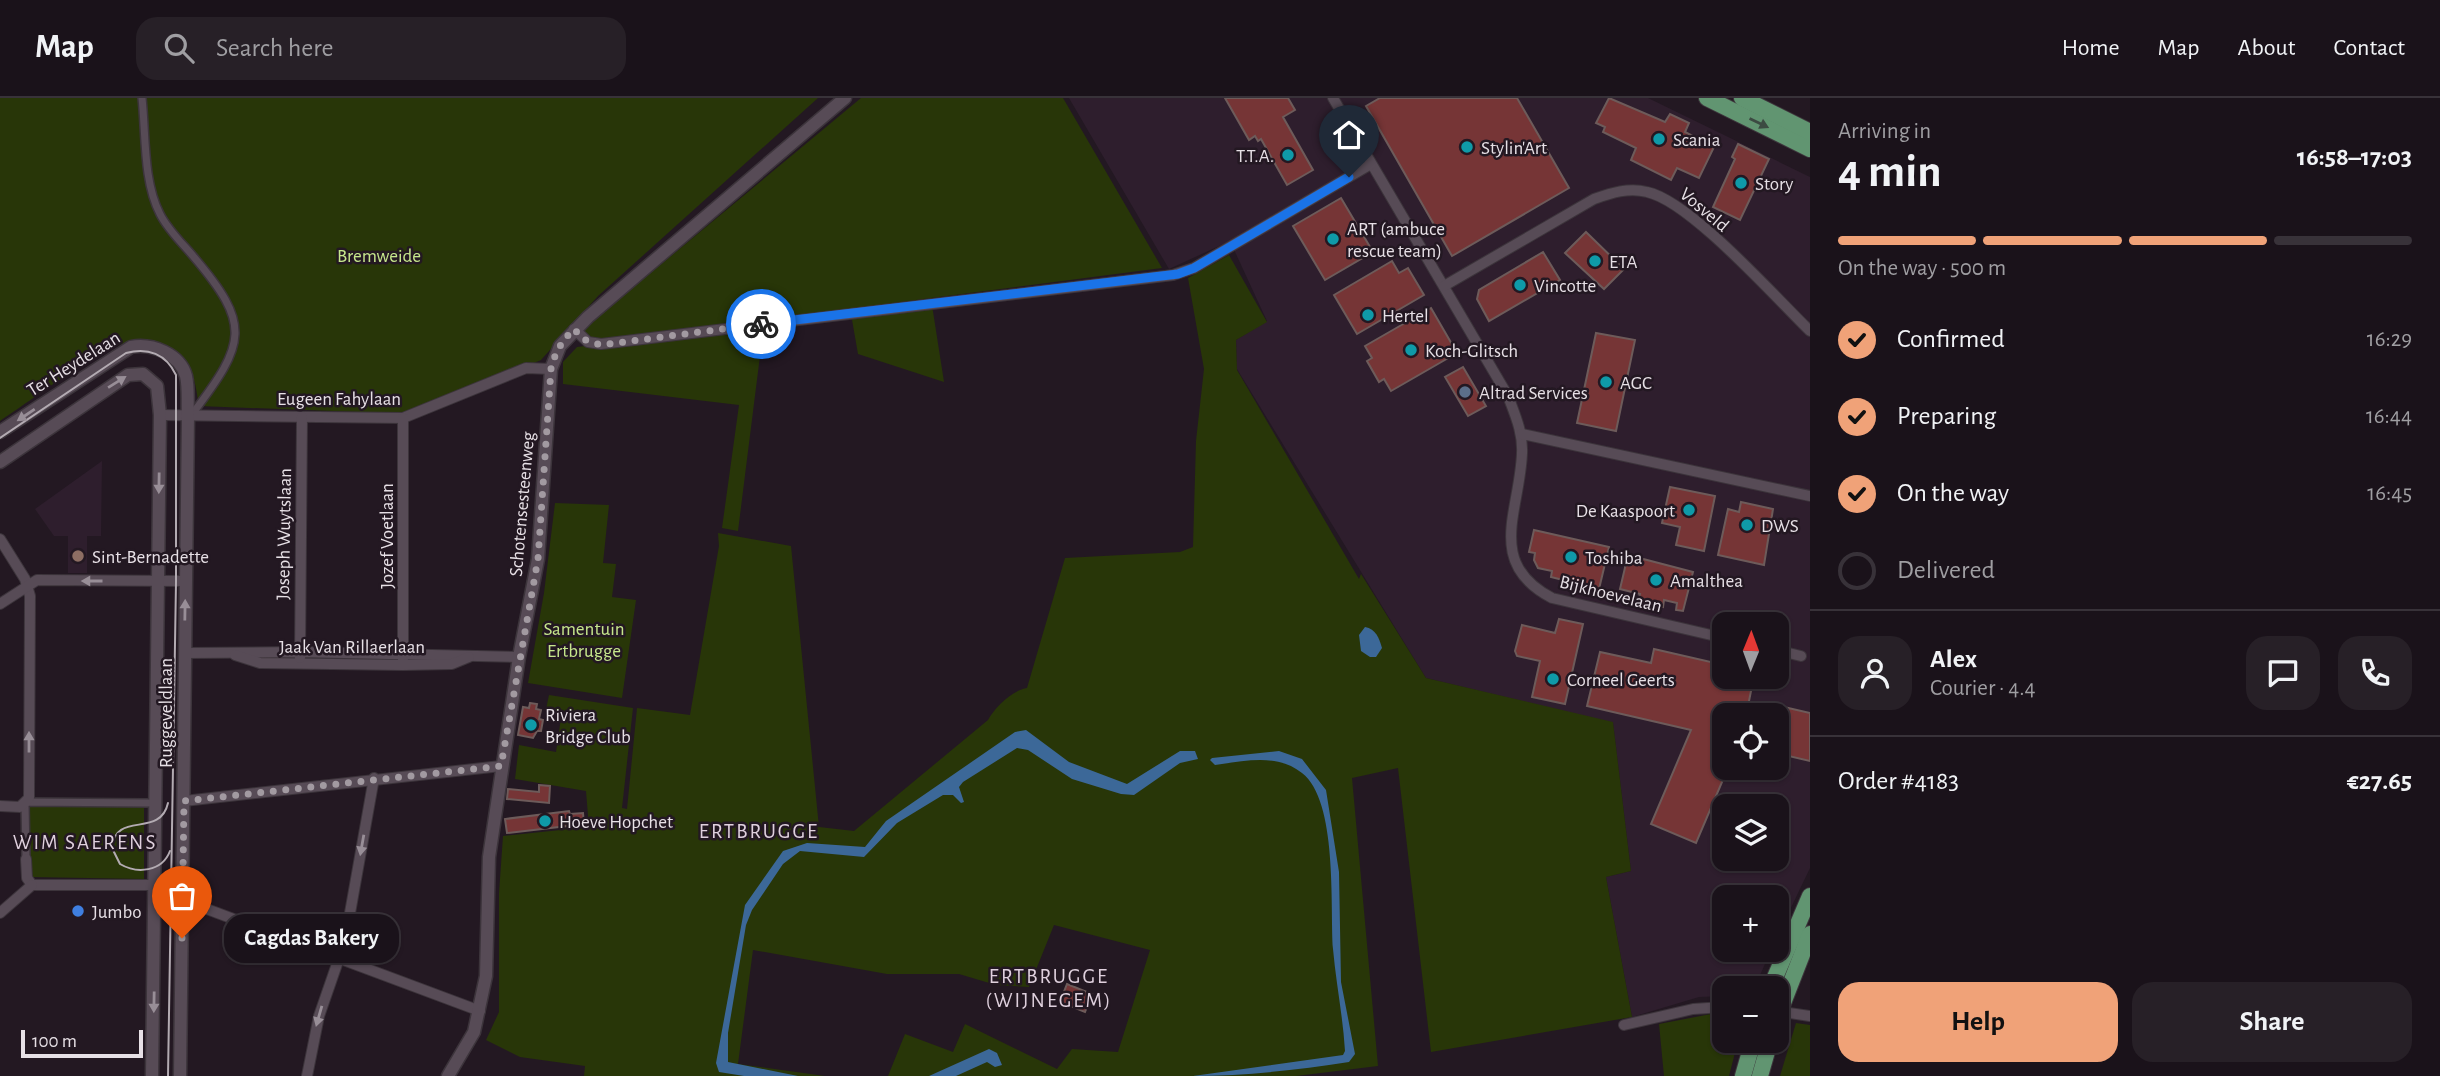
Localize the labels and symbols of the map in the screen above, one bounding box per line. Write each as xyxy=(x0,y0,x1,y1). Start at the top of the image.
pin xyxy=(1319,105,1379,177)
one-way arrow xyxy=(1749,118,1769,129)
marker: Scania xyxy=(1651,131,1667,147)
place label: Scania xyxy=(1673,131,1721,150)
marker: Stylin'Art xyxy=(1459,139,1475,155)
place label: Stylin'Art xyxy=(1481,139,1547,158)
place label: T.T.A. xyxy=(1236,147,1274,166)
marker: T.T.A. xyxy=(1280,147,1296,163)
marker: Story xyxy=(1733,175,1749,191)
place label: Story xyxy=(1755,175,1793,194)
street label: Vosveld xyxy=(1676,184,1732,236)
place label: ART (ambuce rescue team) xyxy=(1347,220,1445,261)
marker: ART (ambuce rescue team) xyxy=(1325,231,1341,247)
park label: Bremweide xyxy=(337,247,421,266)
marker: ETA xyxy=(1587,253,1603,269)
place label: ETA xyxy=(1609,253,1637,272)
marker: Vincotte xyxy=(1512,277,1528,293)
place label: Vincotte xyxy=(1534,277,1596,296)
courier xyxy=(726,289,796,359)
marker: Hertel xyxy=(1360,307,1376,323)
place label: Hertel xyxy=(1382,307,1429,326)
street label: Ter Heydelaan xyxy=(24,328,124,400)
marker: Koch-Glitsch xyxy=(1403,342,1419,358)
place label: Koch-Glitsch xyxy=(1425,342,1518,361)
marker: AGC xyxy=(1598,374,1614,390)
place label: AGC xyxy=(1620,374,1652,393)
one-way arrow xyxy=(107,375,127,388)
marker: Altrad Services xyxy=(1457,384,1473,400)
place label: Altrad Services xyxy=(1479,384,1588,403)
street label: Eugeen Fahylaan xyxy=(277,390,401,409)
one-way arrow xyxy=(17,408,35,422)
street label: Schotensesteenweg xyxy=(507,430,538,577)
street label: Joseph Wuytslaan xyxy=(274,468,295,600)
one-way arrow xyxy=(153,473,165,495)
street label: Jozef Voetlaan xyxy=(378,483,397,589)
place label: De Kaaspoort xyxy=(1576,502,1675,521)
marker: De Kaaspoort xyxy=(1681,502,1697,518)
marker: DWS xyxy=(1739,517,1755,533)
place label: DWS xyxy=(1761,517,1799,536)
marker: Sint-Bernadette xyxy=(70,548,86,564)
place label: Sint-Bernadette xyxy=(92,548,209,567)
marker: Toshiba xyxy=(1563,549,1579,565)
place label: Toshiba xyxy=(1585,549,1643,568)
marker: Amalthea xyxy=(1648,572,1664,588)
place label: Amalthea xyxy=(1670,572,1743,591)
street label: Bijkhoevelaan xyxy=(1557,573,1664,616)
one-way arrow xyxy=(81,575,103,587)
one-way arrow xyxy=(179,599,191,621)
north arrow xyxy=(1712,612,1788,690)
park label: Samentuin Ertbrugge xyxy=(543,620,625,661)
street label: Jaak Van Rillaerlaan xyxy=(279,638,425,657)
street label: Ruggeveldlaan xyxy=(157,658,176,768)
marker: Corneel Geerts xyxy=(1545,671,1561,687)
place label: Corneel Geerts xyxy=(1567,671,1675,690)
place label: Riviera Bridge Club xyxy=(545,706,631,747)
marker: Riviera Bridge Club xyxy=(523,717,539,733)
one-way arrow xyxy=(23,731,35,753)
marker: Hoeve Hopchet xyxy=(537,813,553,829)
place label: Hoeve Hopchet xyxy=(559,813,673,832)
district label: ERTBRUGGE xyxy=(699,821,819,842)
district label: WIM SAERENS xyxy=(13,832,157,853)
one-way arrow xyxy=(356,834,367,856)
pin xyxy=(152,866,212,938)
marker: Jumbo xyxy=(70,903,86,919)
place label: Jumbo xyxy=(92,903,142,922)
callout: Cagdas Bakery xyxy=(224,914,399,962)
district label: ERTBRUGGE (WIJNEGEM) xyxy=(986,966,1112,1011)
one-way arrow xyxy=(148,992,159,1014)
one-way arrow xyxy=(313,1006,324,1028)
scale bar xyxy=(21,1027,144,1059)

